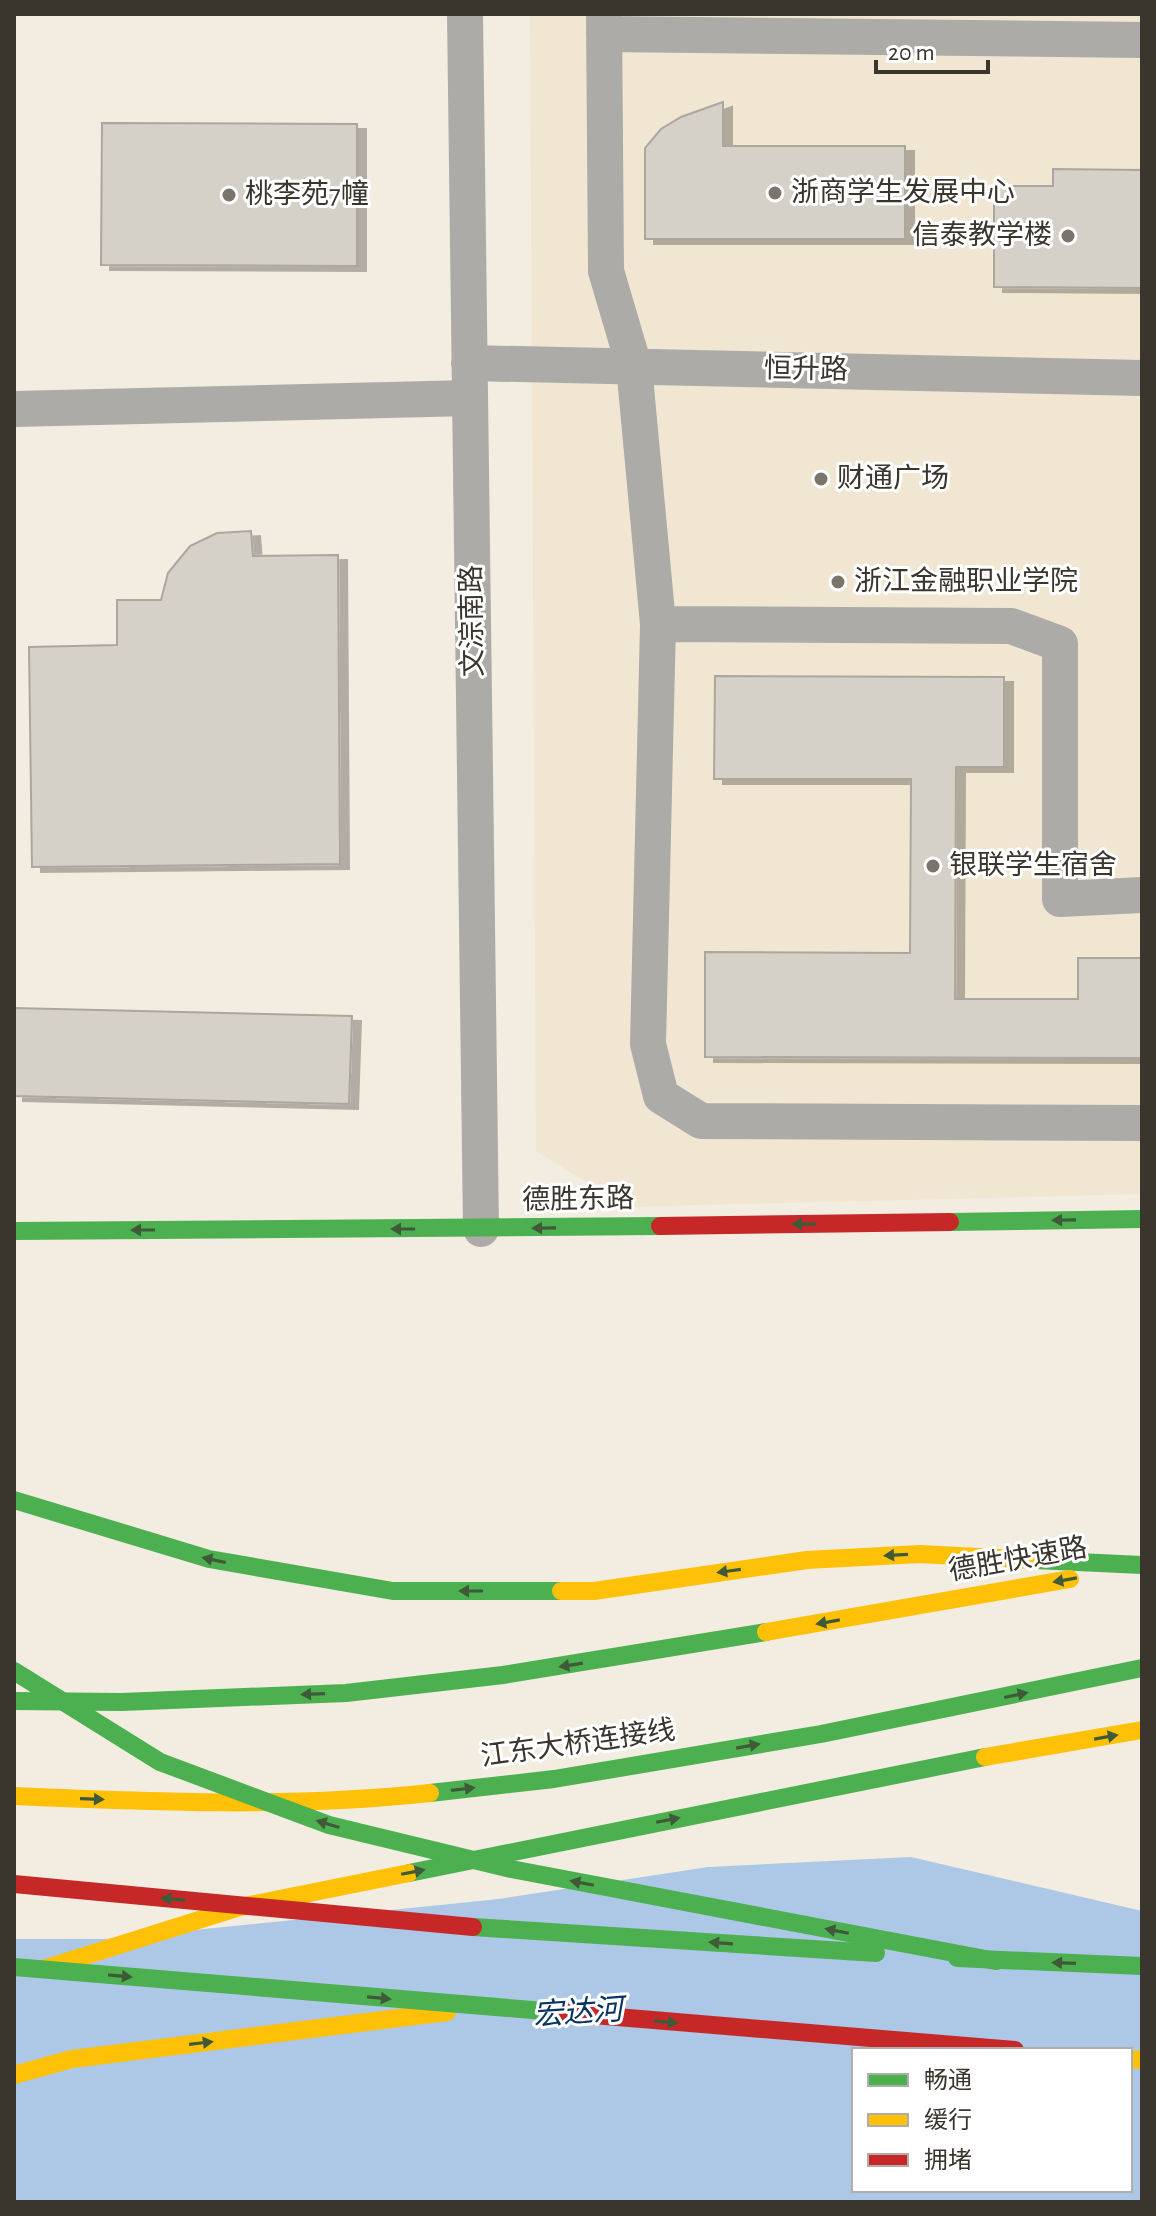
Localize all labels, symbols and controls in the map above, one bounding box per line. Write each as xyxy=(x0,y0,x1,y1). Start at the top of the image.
scale bar xyxy=(876,24,988,74)
text: 20 m xyxy=(888,41,935,65)
place label: 浙商学生发展中心 xyxy=(791,177,1015,207)
place label: 桃李苑7幢 xyxy=(245,179,369,209)
marker: 浙商学生发展中心 xyxy=(766,184,784,202)
marker: 桃李苑7幢 xyxy=(220,186,238,204)
place label: 信泰教学楼 xyxy=(912,220,1052,250)
marker: 信泰教学楼 xyxy=(1059,227,1077,245)
street label: 恒升路 xyxy=(764,353,848,385)
place label: 财通广场 xyxy=(837,463,949,493)
marker: 财通广场 xyxy=(812,470,830,488)
street label: 文淙南路 xyxy=(456,565,488,677)
place label: 浙江金融职业学院 xyxy=(854,566,1078,596)
marker: 浙江金融职业学院 xyxy=(829,573,847,591)
place label: 银联学生宿舍 xyxy=(949,850,1117,880)
marker: 银联学生宿舍 xyxy=(924,857,942,875)
street label: 德胜东路 xyxy=(522,1183,634,1215)
one-way arrow xyxy=(1051,1214,1076,1227)
one-way arrow xyxy=(791,1218,816,1230)
one-way arrow xyxy=(531,1222,556,1234)
one-way arrow xyxy=(390,1223,415,1235)
one-way arrow xyxy=(130,1224,155,1236)
street label: 德胜快速路 xyxy=(946,1532,1089,1586)
one-way arrow xyxy=(883,1549,908,1562)
one-way arrow xyxy=(201,1553,226,1565)
one-way arrow xyxy=(716,1565,741,1578)
one-way arrow xyxy=(1052,1574,1077,1587)
one-way arrow xyxy=(458,1585,483,1597)
one-way arrow xyxy=(815,1616,840,1628)
one-way arrow xyxy=(558,1659,583,1672)
one-way arrow xyxy=(300,1688,325,1701)
one-way arrow xyxy=(1004,1688,1029,1701)
street label: 江东大桥连接线 xyxy=(479,1715,677,1772)
one-way arrow xyxy=(1093,1730,1118,1742)
one-way arrow xyxy=(736,1739,761,1752)
one-way arrow xyxy=(451,1782,476,1795)
one-way arrow xyxy=(80,1793,105,1806)
one-way arrow xyxy=(656,1814,681,1826)
one-way arrow xyxy=(316,1818,340,1830)
one-way arrow xyxy=(401,1865,426,1878)
one-way arrow xyxy=(569,1876,594,1888)
one-way arrow xyxy=(160,1892,185,1905)
one-way arrow xyxy=(824,1924,849,1937)
one-way arrow xyxy=(708,1936,733,1949)
one-way arrow xyxy=(1051,1957,1076,1970)
one-way arrow xyxy=(108,1969,133,1982)
one-way arrow xyxy=(367,1992,392,2005)
water label: 宏达河 xyxy=(532,1993,629,2031)
one-way arrow xyxy=(654,2016,679,2029)
one-way arrow xyxy=(189,2036,214,2049)
legend xyxy=(852,2048,1132,2192)
text: 畅通 xyxy=(924,2067,972,2093)
text: 缓行 xyxy=(924,2107,972,2133)
text: 拥堵 xyxy=(924,2147,972,2173)

